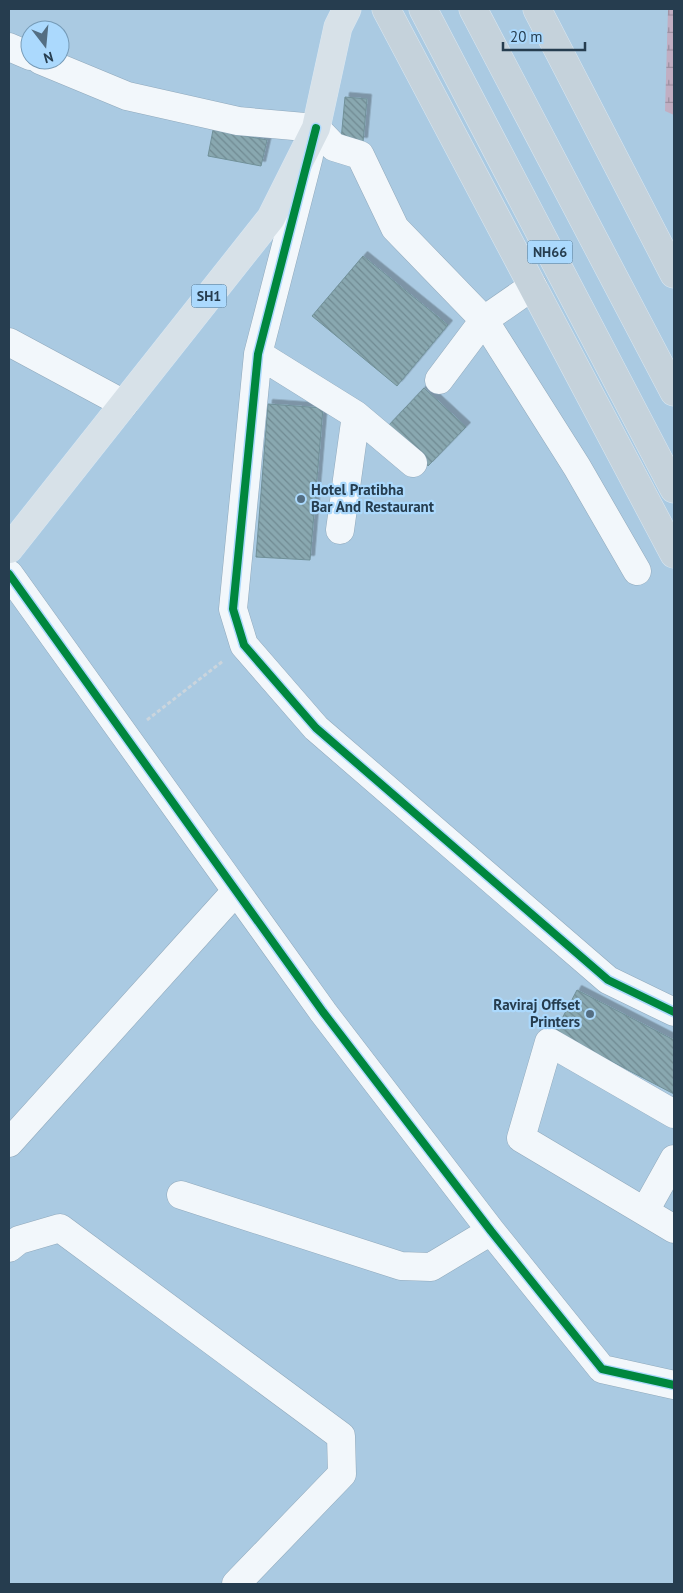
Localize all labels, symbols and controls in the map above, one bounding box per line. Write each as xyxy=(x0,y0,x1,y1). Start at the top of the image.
north arrow xyxy=(20,20,70,70)
scale bar xyxy=(503,20,586,52)
text: 20 m xyxy=(510,27,543,46)
text: N xyxy=(42,48,55,67)
road number: NH66 xyxy=(528,240,572,264)
road number: SH1 xyxy=(192,284,226,308)
place label: Hotel Pratibha Bar And Restaurant xyxy=(311,480,435,516)
marker: Hotel Pratibha Bar And Restaurant xyxy=(295,493,307,505)
place label: Raviraj Offset Printers xyxy=(493,995,581,1031)
marker: Raviraj Offset Printers xyxy=(584,1008,596,1020)

